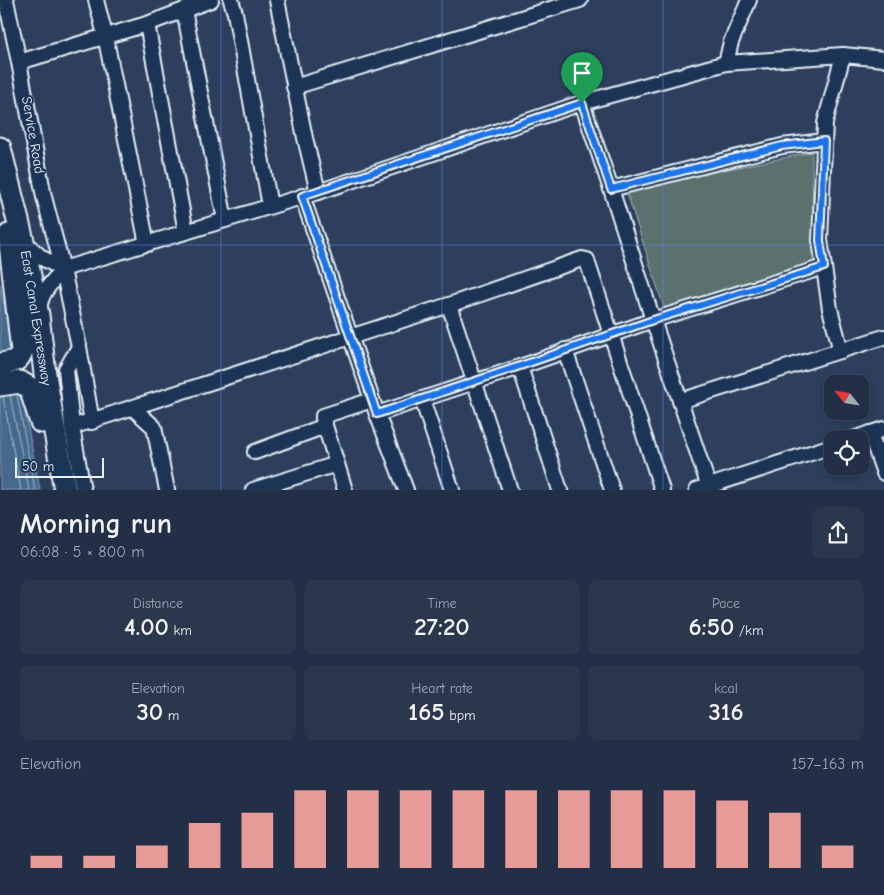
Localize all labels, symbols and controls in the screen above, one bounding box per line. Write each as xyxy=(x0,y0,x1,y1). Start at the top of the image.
pin xyxy=(561,52,603,103)
icon: arrive xyxy=(568,59,596,87)
street label: Service Road xyxy=(18,95,48,175)
street label: East Canal Expressway xyxy=(17,249,55,388)
north arrow xyxy=(824,375,869,420)
map controls xyxy=(824,375,869,475)
button: locate xyxy=(824,430,869,475)
scale bar xyxy=(15,455,104,478)
text: 50 m xyxy=(22,458,54,475)
button: share xyxy=(812,507,864,559)
text: Morning run xyxy=(20,508,172,540)
text: 06:08 · 5 × 800 m xyxy=(20,543,144,561)
text: Distance xyxy=(133,595,183,612)
text: Time xyxy=(427,595,457,612)
text: Pace xyxy=(712,595,740,612)
text: 4.00 xyxy=(124,612,169,641)
text: 27:20 xyxy=(414,612,470,641)
text: 6:50 xyxy=(689,612,734,641)
text: km xyxy=(169,622,192,639)
text: /km xyxy=(734,622,763,639)
text: Elevation xyxy=(131,680,185,697)
text: Heart rate xyxy=(411,680,473,697)
text: kcal xyxy=(714,680,738,697)
text: 30 xyxy=(137,697,163,726)
text: 165 xyxy=(408,697,445,726)
text: 316 xyxy=(708,697,744,726)
text: m xyxy=(163,707,179,724)
text: bpm xyxy=(445,707,476,724)
text: Elevation xyxy=(20,755,81,773)
text: 157–163 m xyxy=(791,755,864,773)

